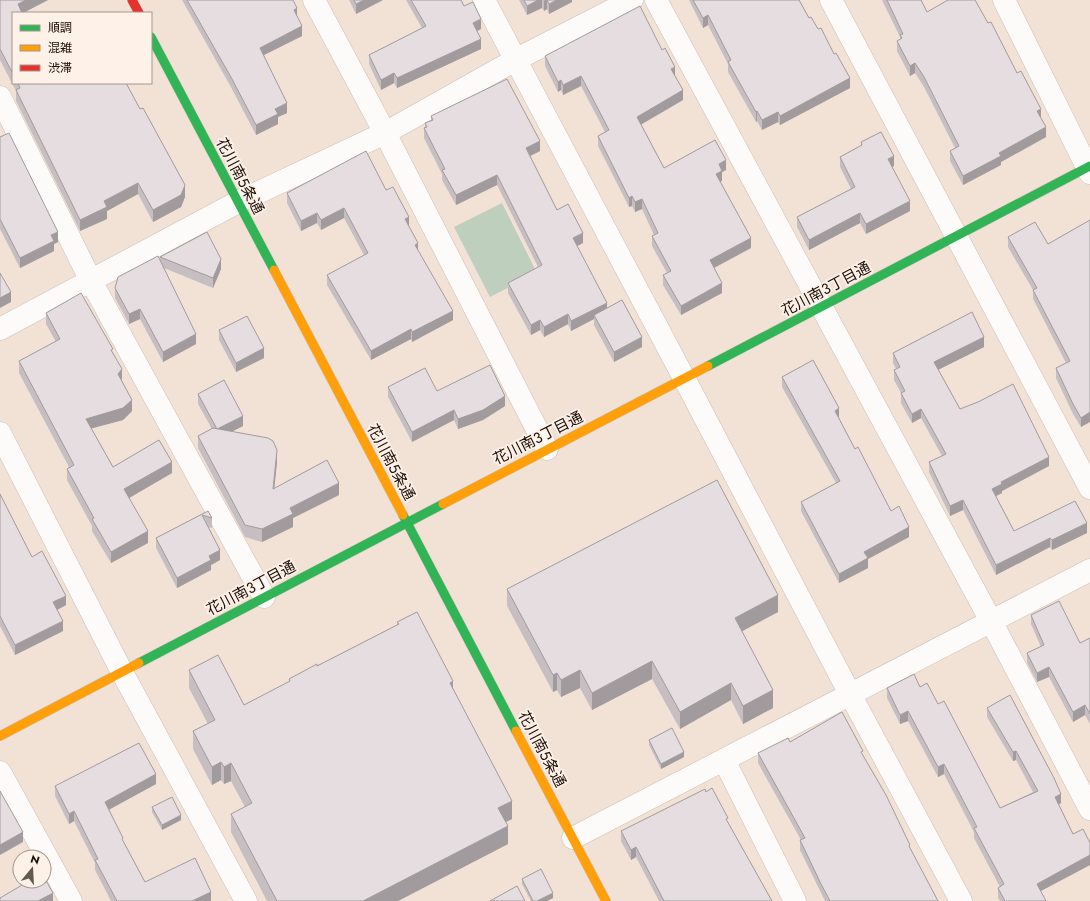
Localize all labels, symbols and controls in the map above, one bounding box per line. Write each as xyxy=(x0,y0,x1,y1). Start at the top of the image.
legend xyxy=(12,12,152,84)
text: 順調 xyxy=(48,19,72,37)
text: 混雑 xyxy=(48,39,72,57)
text: 渋滞 xyxy=(48,59,72,77)
street label: 花川南5条通 xyxy=(211,134,269,218)
street label: 花川南3丁目通 xyxy=(777,256,875,322)
street label: 花川南3丁目通 xyxy=(489,406,587,470)
street label: 花川南5条通 xyxy=(362,420,420,504)
street label: 花川南3丁目通 xyxy=(202,555,300,621)
street label: 花川南5条通 xyxy=(513,707,571,791)
north arrow xyxy=(12,849,52,889)
text: N xyxy=(28,851,42,868)

